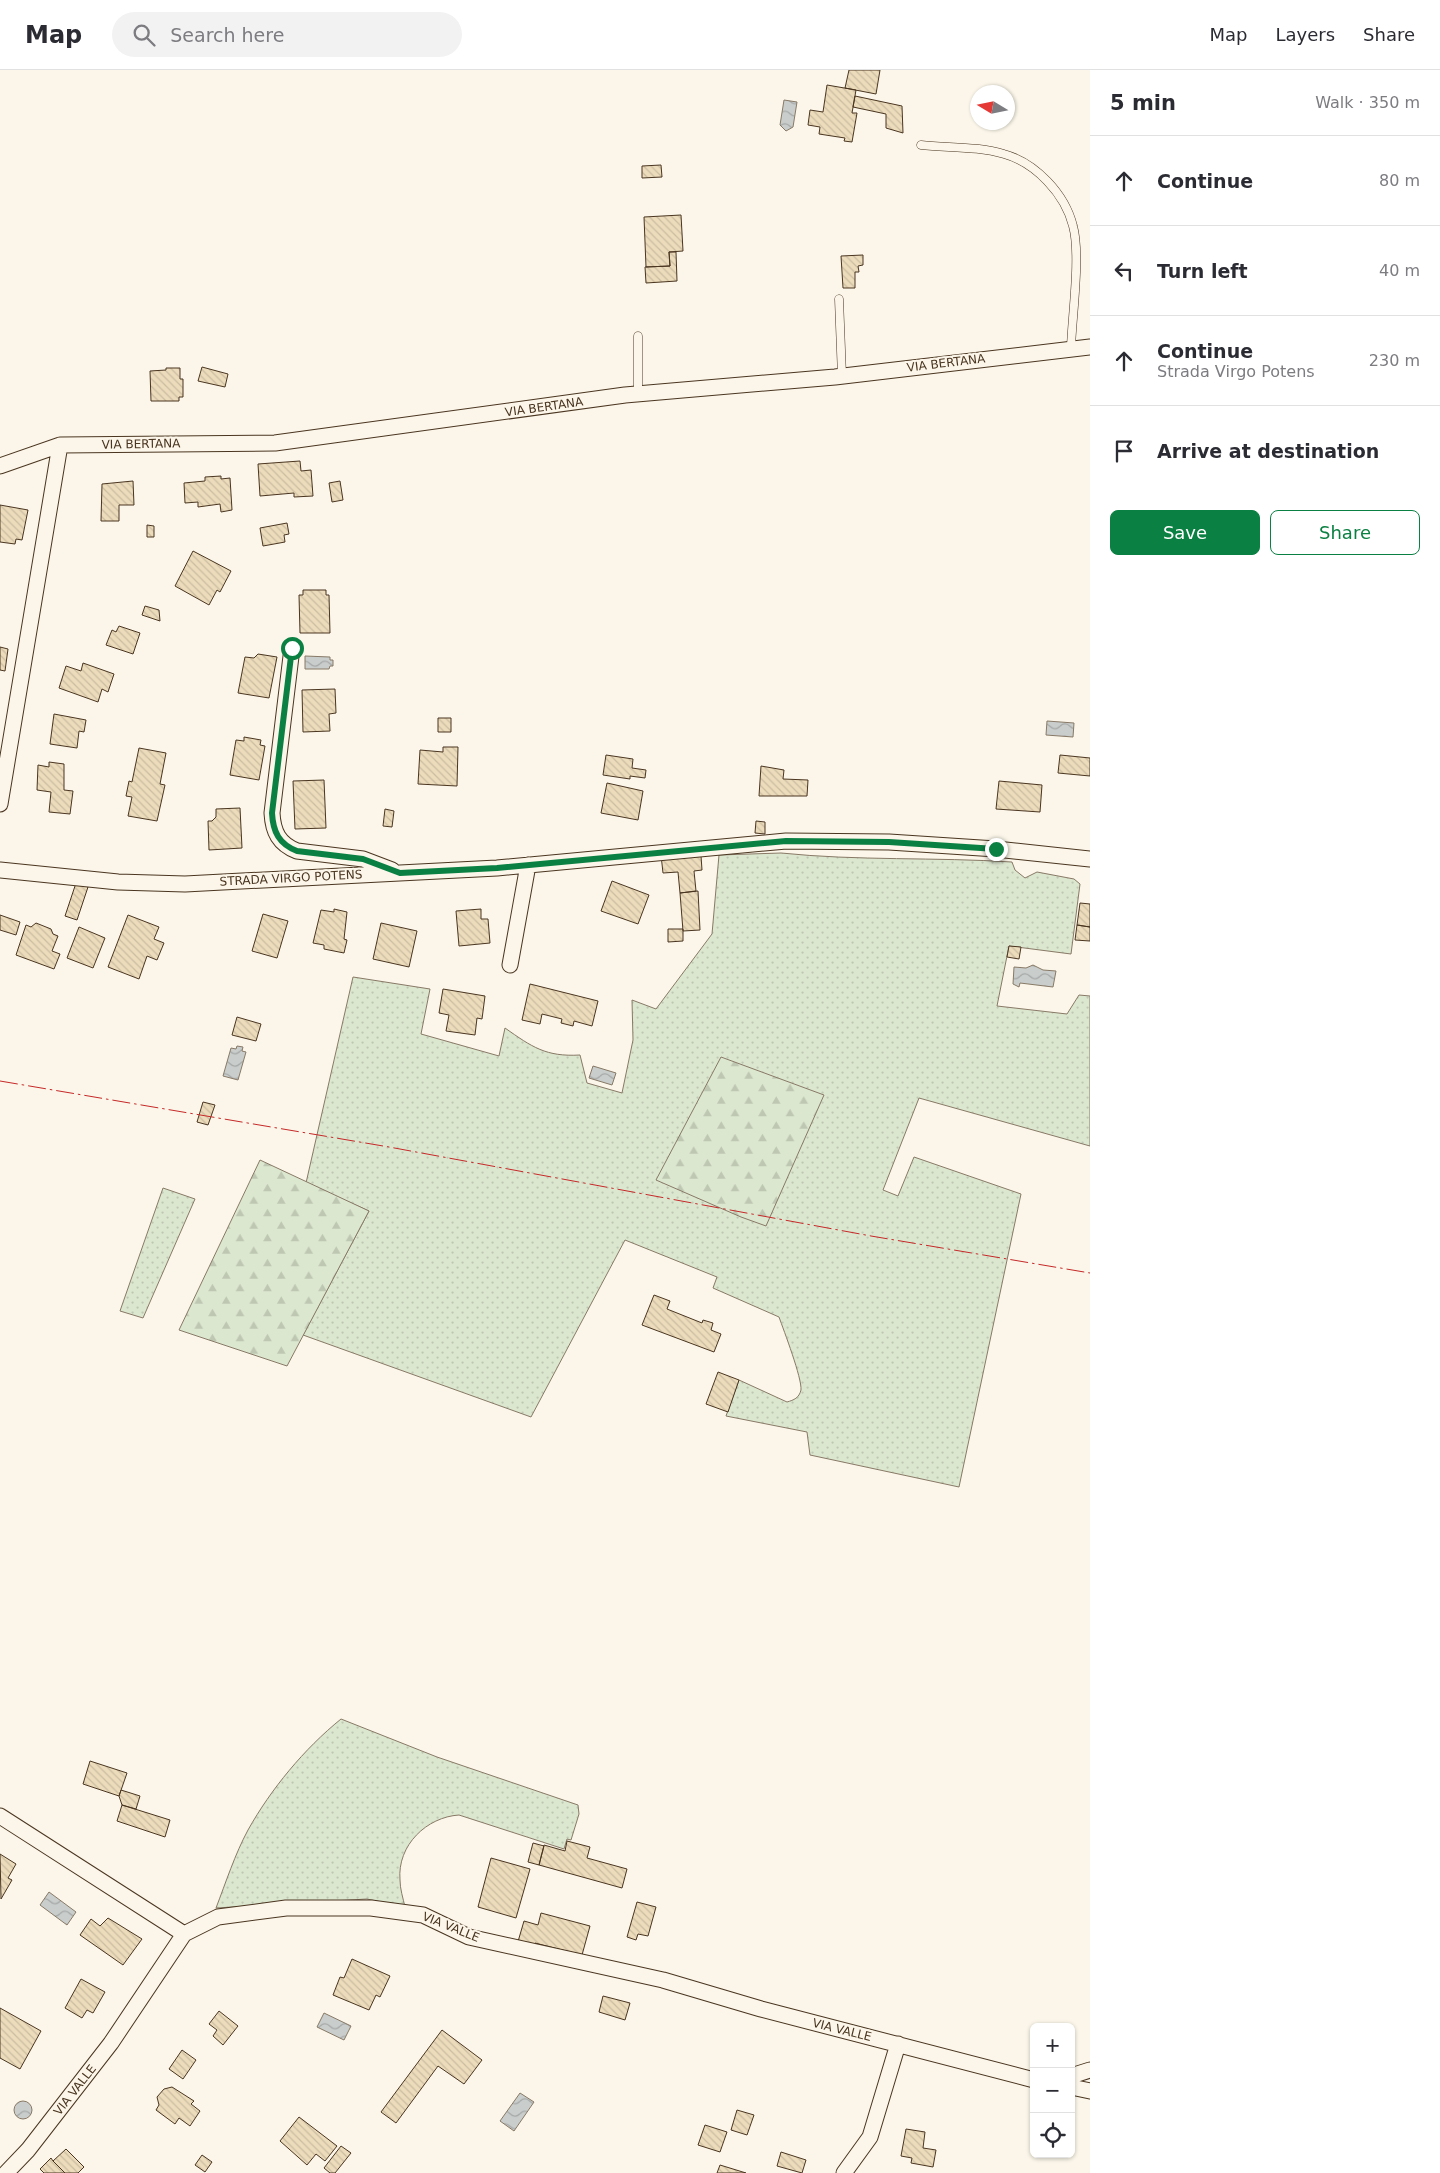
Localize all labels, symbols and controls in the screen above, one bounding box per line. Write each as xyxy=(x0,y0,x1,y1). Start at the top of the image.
search box xyxy=(112,12,462,57)
text: Map xyxy=(25,21,82,49)
icon: search xyxy=(130,21,158,49)
text: Search here xyxy=(170,24,284,46)
text: Map xyxy=(1209,24,1247,45)
text: Layers xyxy=(1275,24,1335,45)
text: Share xyxy=(1363,24,1415,45)
north arrow xyxy=(970,85,1015,130)
text: 5 min xyxy=(1110,91,1176,115)
text: Walk · 350 m xyxy=(1315,93,1420,112)
icon: ahead xyxy=(1110,167,1138,195)
text: Continue xyxy=(1157,170,1253,192)
text: 80 m xyxy=(1379,171,1420,190)
icon: left xyxy=(1110,257,1138,285)
text: Turn left xyxy=(1157,260,1248,282)
text: 40 m xyxy=(1379,261,1420,280)
text: Continue xyxy=(1157,340,1253,362)
icon: ahead xyxy=(1110,347,1138,375)
street label: VIA BERTANA xyxy=(906,351,987,375)
text: 230 m xyxy=(1369,351,1420,370)
text: Strada Virgo Potens xyxy=(1157,362,1315,381)
street label: VIA BERTANA xyxy=(504,394,585,419)
street label: VIA BERTANA xyxy=(101,436,181,452)
icon: arrive xyxy=(1110,437,1138,465)
text: Arrive at destination xyxy=(1157,440,1379,462)
button: Save xyxy=(1110,510,1260,555)
button: Share xyxy=(1270,510,1420,555)
route start xyxy=(281,637,304,660)
route end xyxy=(985,838,1008,861)
street label: STRADA VIRGO POTENS xyxy=(219,867,363,889)
street label: VIA VALLE xyxy=(420,1909,482,1945)
street label: VIA VALLE xyxy=(811,2016,873,2044)
map controls xyxy=(1030,2023,1075,2158)
button: + xyxy=(1030,2023,1075,2068)
street label: VIA VALLE xyxy=(51,2062,99,2118)
button: − xyxy=(1030,2068,1075,2113)
button: locate xyxy=(1030,2113,1075,2158)

